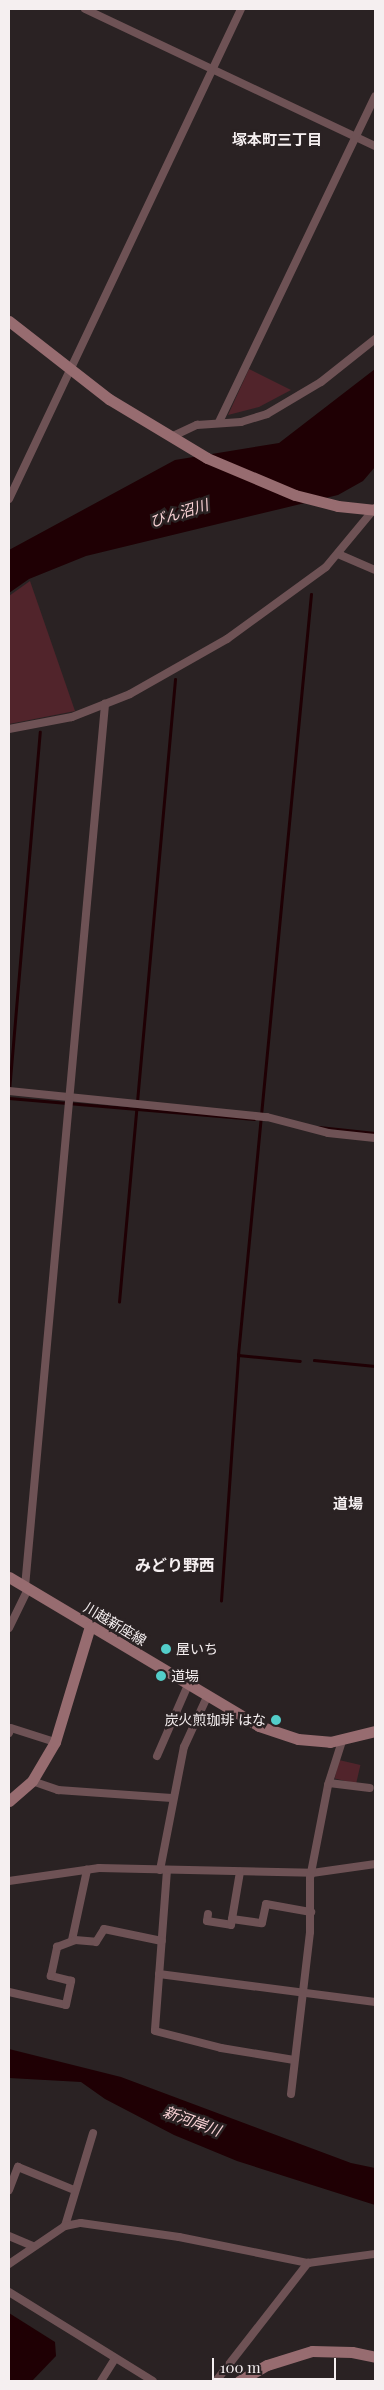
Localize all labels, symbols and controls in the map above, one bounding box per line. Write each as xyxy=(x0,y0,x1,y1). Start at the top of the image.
district label: 塚本町三丁目 xyxy=(232,131,322,149)
water label: びん沼川 xyxy=(148,496,210,530)
district label: 道場 xyxy=(333,1495,363,1513)
district label: みどり野西 xyxy=(135,1555,215,1575)
street label: 川越新座線 xyxy=(81,1599,149,1649)
place label: 屋いち xyxy=(176,1641,218,1657)
marker: 屋いち xyxy=(160,1643,172,1655)
place label: 道場 xyxy=(171,1668,199,1684)
marker: 道場 xyxy=(155,1670,167,1682)
place label: 炭火煎珈琲 はな xyxy=(165,1712,266,1728)
marker: 炭火煎珈琲 はな xyxy=(270,1714,282,1726)
water label: 新河岸川 xyxy=(161,2102,223,2140)
scale bar xyxy=(214,2348,338,2380)
text: 100 m xyxy=(220,2357,261,2377)

